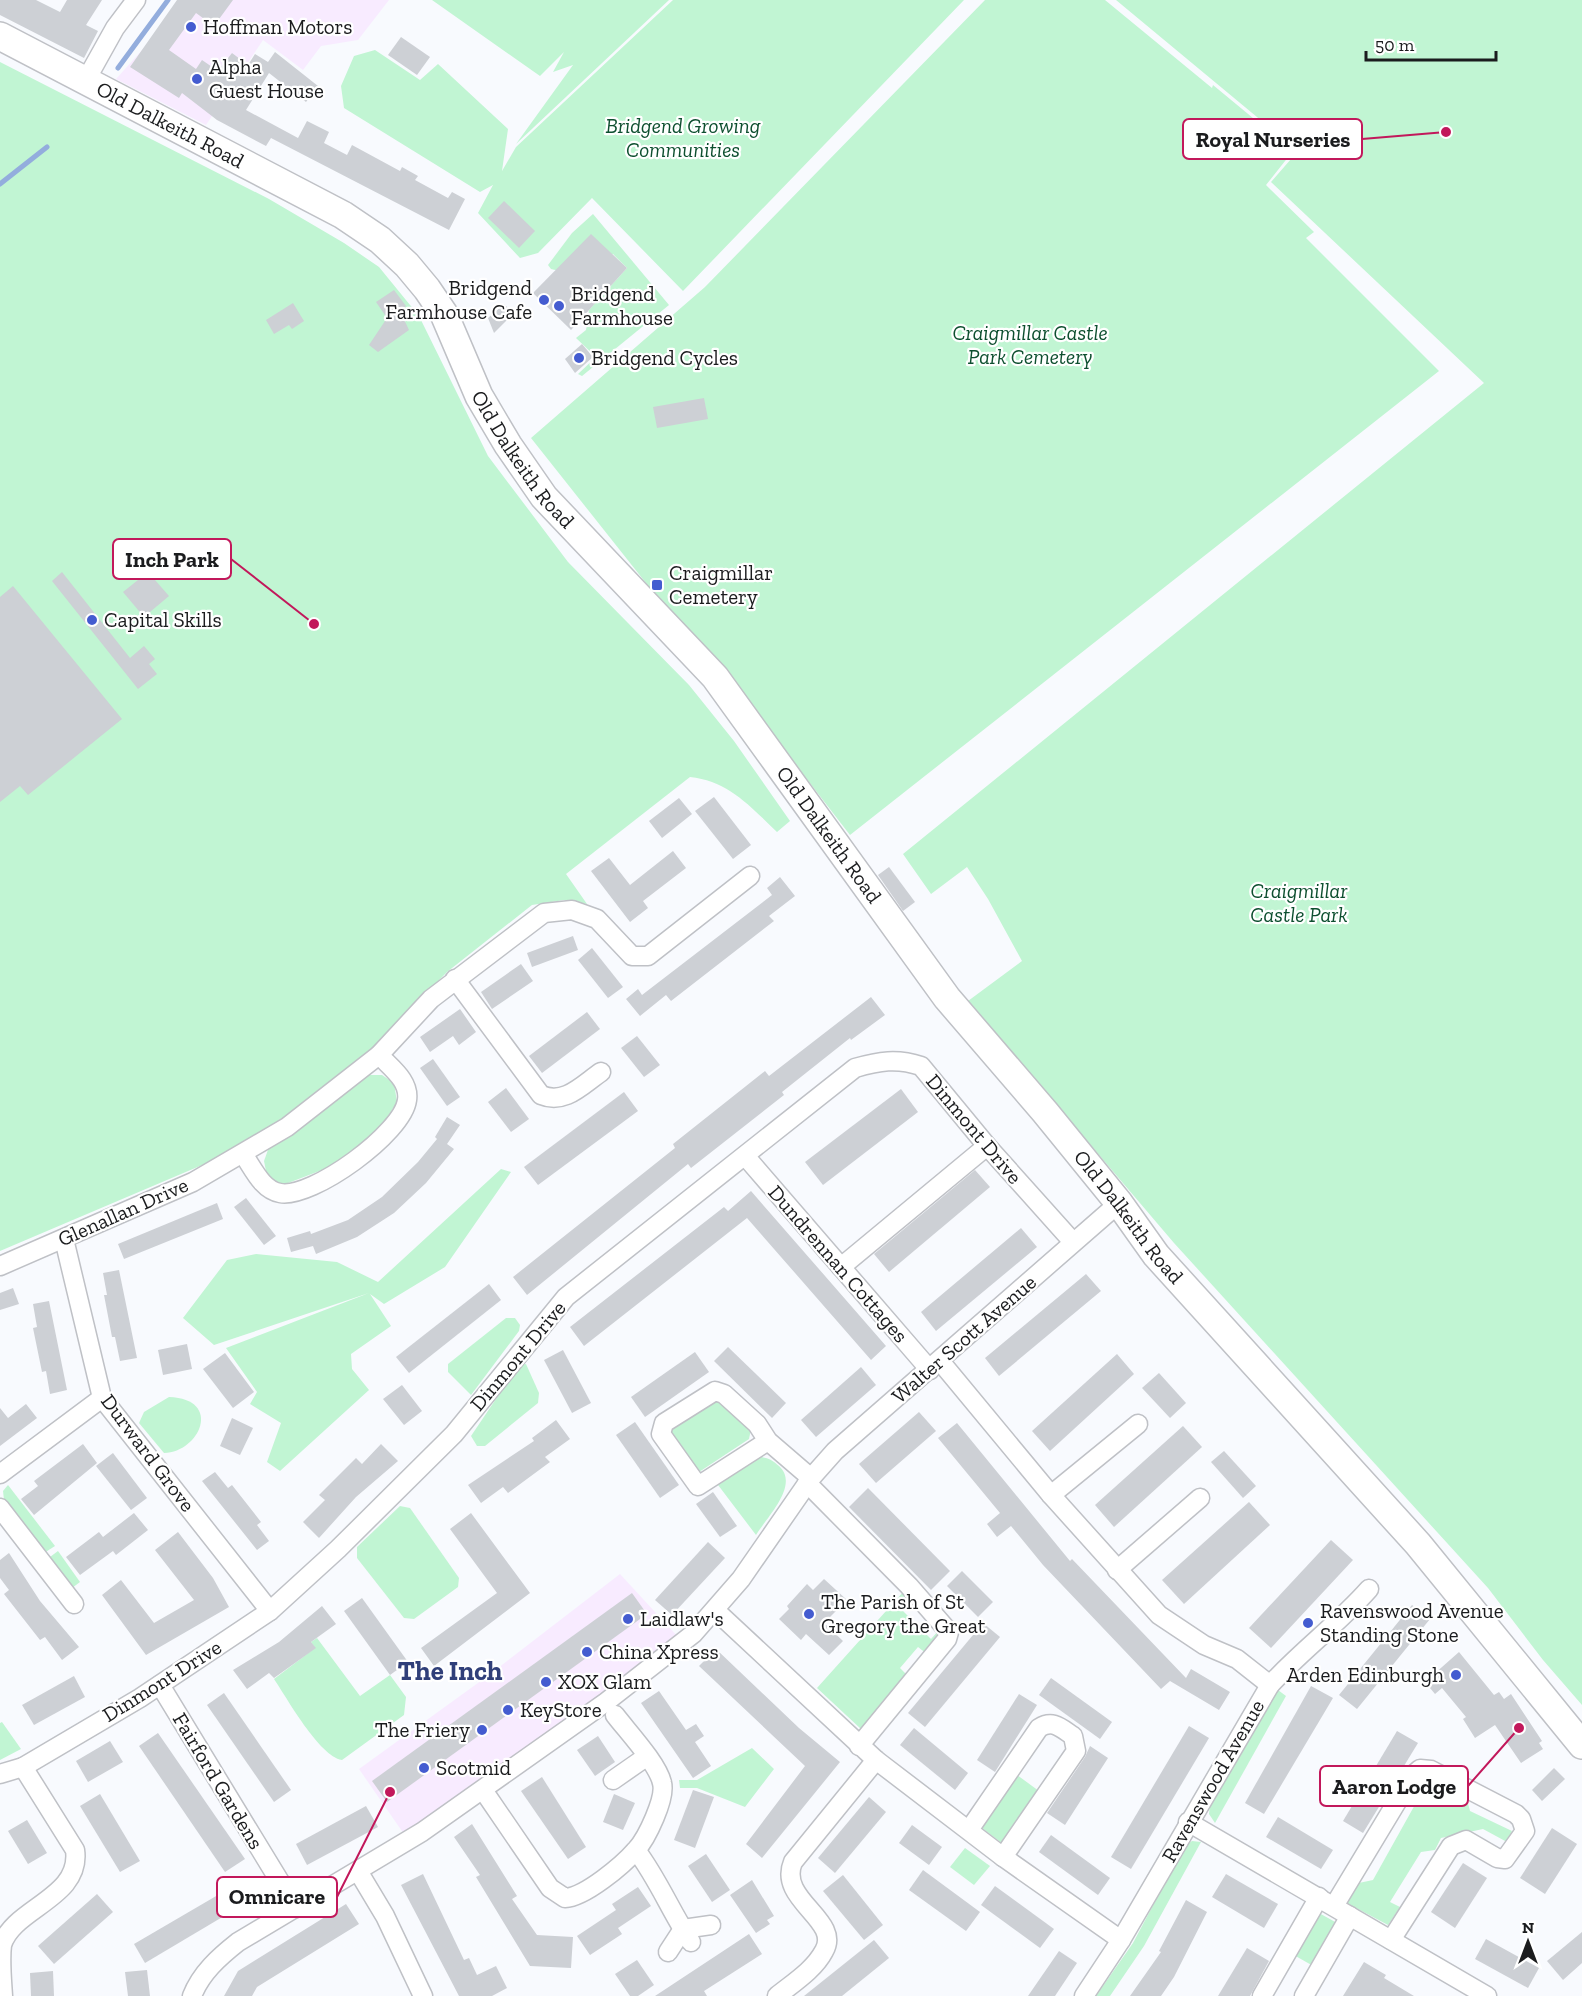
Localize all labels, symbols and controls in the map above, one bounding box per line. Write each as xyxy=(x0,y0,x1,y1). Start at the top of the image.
place label: Hoffman Motors xyxy=(203,14,353,39)
marker: Hoffman Motors xyxy=(184,20,198,34)
scale bar xyxy=(1366,24,1496,62)
text: 50 m xyxy=(1375,34,1415,56)
place label: Alpha Guest House xyxy=(209,54,324,103)
marker: Alpha Guest House xyxy=(190,72,204,86)
street label: Old Dalkeith Road xyxy=(92,76,249,173)
park label: Bridgend Growing Communities xyxy=(605,113,761,162)
callout: Royal Nurseries xyxy=(1183,119,1362,159)
text: Royal Nurseries xyxy=(1196,126,1350,153)
place label: Bridgend Farmhouse Cafe xyxy=(385,275,532,324)
place label: Bridgend Farmhouse xyxy=(571,281,673,330)
marker: Bridgend Farmhouse Cafe xyxy=(537,293,551,307)
marker: Bridgend Farmhouse xyxy=(552,299,566,313)
park label: Craigmillar Castle Park Cemetery xyxy=(952,320,1108,369)
place label: Bridgend Cycles xyxy=(591,345,738,370)
marker: Bridgend Cycles xyxy=(572,351,586,365)
street label: Old Dalkeith Road xyxy=(466,385,580,533)
callout: Inch Park xyxy=(113,539,231,579)
text: Inch Park xyxy=(125,546,219,573)
place label: Craigmillar Cemetery xyxy=(669,560,773,609)
marker: Craigmillar Cemetery xyxy=(650,578,664,592)
place label: Capital Skills xyxy=(104,607,222,632)
marker: Capital Skills xyxy=(85,613,99,627)
street label: Old Dalkeith Road xyxy=(771,761,888,908)
park label: Craigmillar Castle Park xyxy=(1250,878,1348,927)
street label: Dinmont Drive xyxy=(921,1069,1028,1189)
street label: Old Dalkeith Road xyxy=(1069,1145,1189,1289)
street label: Glenallan Drive xyxy=(54,1172,192,1251)
street label: Dundrennan Cottages xyxy=(763,1180,914,1348)
street label: Walter Scott Avenue xyxy=(886,1269,1041,1408)
street label: Dinmont Drive xyxy=(464,1296,571,1416)
street label: Durward Grove xyxy=(96,1389,201,1517)
place label: The Parish of St Gregory the Great xyxy=(821,1589,986,1638)
place label: Ravenswood Avenue Standing Stone xyxy=(1320,1598,1504,1647)
place label: Laidlaw's xyxy=(640,1606,724,1631)
marker: The Parish of St Gregory the Great xyxy=(802,1607,816,1621)
marker: Laidlaw's xyxy=(621,1612,635,1626)
marker: Ravenswood Avenue Standing Stone xyxy=(1301,1616,1315,1630)
street label: Dinmont Drive xyxy=(98,1634,226,1727)
place label: China Xpress xyxy=(599,1639,719,1664)
marker: China Xpress xyxy=(580,1645,594,1659)
district label: The Inch xyxy=(397,1655,503,1687)
place label: Arden Edinburgh xyxy=(1287,1662,1444,1687)
marker: Arden Edinburgh xyxy=(1449,1668,1463,1682)
place label: XOX Glam xyxy=(558,1669,651,1694)
marker: XOX Glam xyxy=(539,1675,553,1689)
street label: Ravenswood Avenue xyxy=(1156,1695,1269,1867)
place label: KeyStore xyxy=(520,1697,602,1722)
marker: KeyStore xyxy=(501,1703,515,1717)
street label: Fairford Gardens xyxy=(168,1708,269,1854)
place label: The Friery xyxy=(375,1717,470,1742)
marker: The Friery xyxy=(475,1723,489,1737)
place label: Scotmid xyxy=(436,1755,511,1780)
marker: Scotmid xyxy=(417,1761,431,1775)
callout: Aaron Lodge xyxy=(1320,1766,1468,1806)
text: Aaron Lodge xyxy=(1332,1773,1456,1800)
callout: Omnicare xyxy=(217,1877,337,1917)
text: Omnicare xyxy=(229,1883,326,1910)
north arrow xyxy=(1498,1912,1558,1972)
text: N xyxy=(1522,1918,1534,1937)

